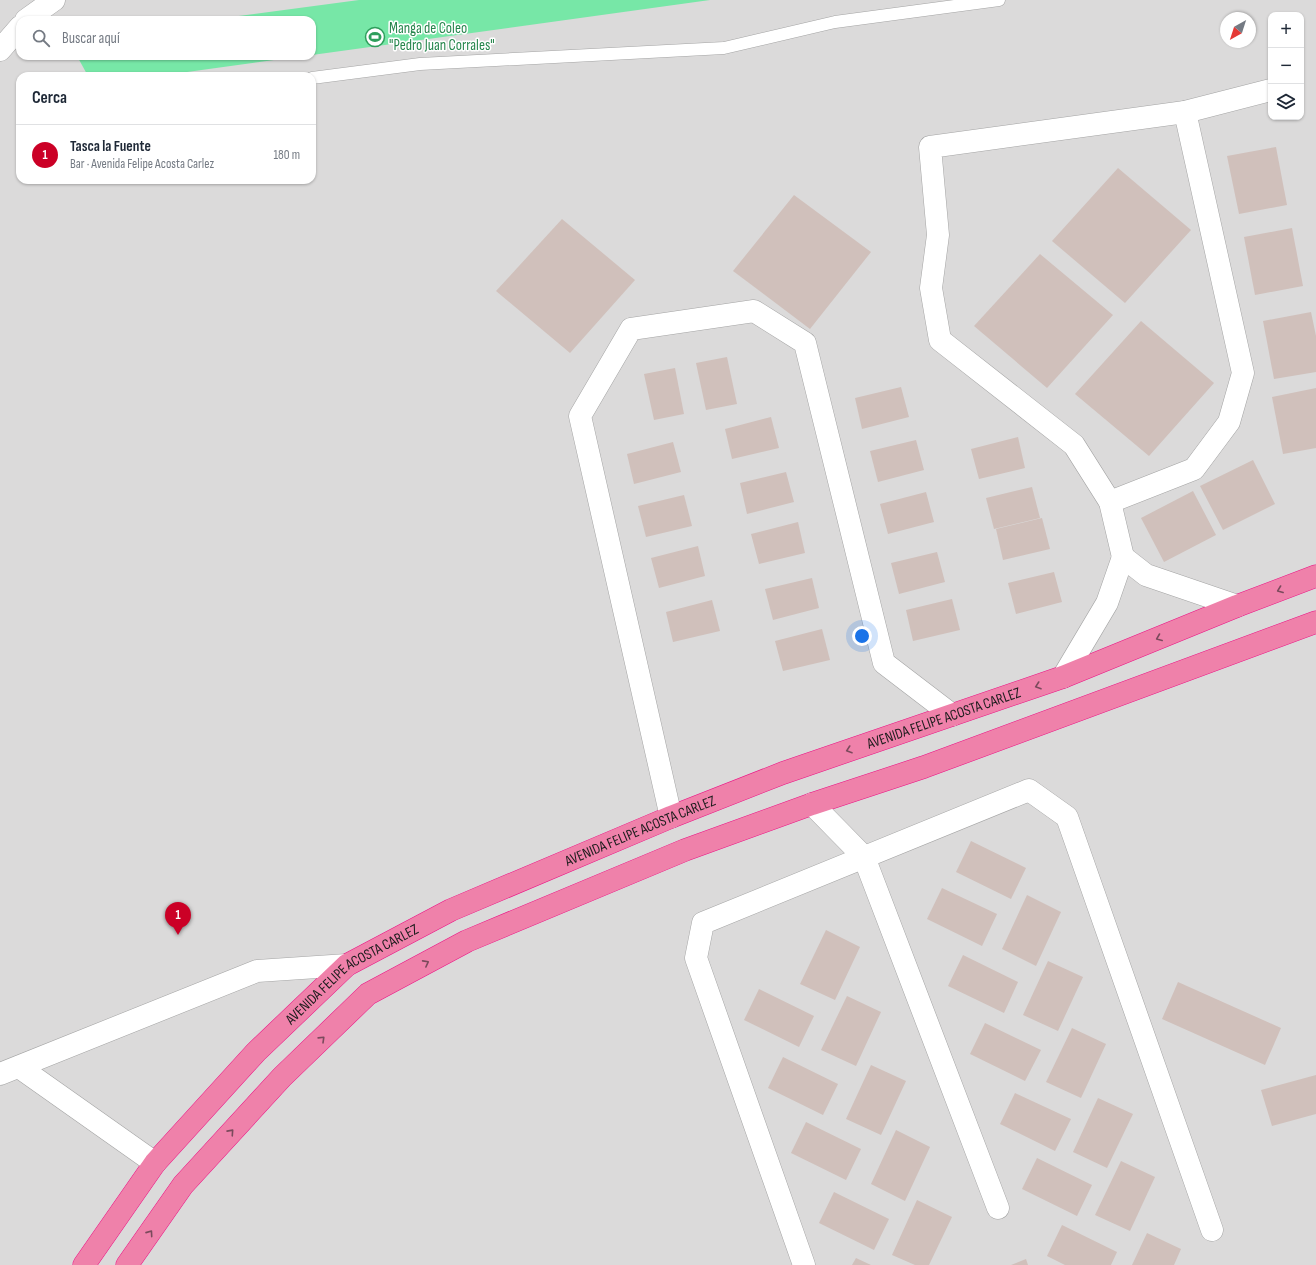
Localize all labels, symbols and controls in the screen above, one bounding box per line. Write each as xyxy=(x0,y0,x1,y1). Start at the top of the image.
north arrow xyxy=(1220,12,1256,48)
map controls xyxy=(1268,12,1304,120)
button: + xyxy=(1268,12,1304,48)
search box xyxy=(16,16,316,60)
place label: Manga de Coleo "Pedro Juan Corrales" xyxy=(389,19,495,55)
sports icon: Manga de Coleo "Pedro Juan Corrales" xyxy=(364,26,386,48)
icon: search xyxy=(30,27,52,49)
text: Buscar aquí xyxy=(62,29,120,48)
button: − xyxy=(1268,48,1304,84)
button: layers xyxy=(1268,84,1304,120)
text: Cerca xyxy=(32,88,67,108)
text: Tasca la Fuente xyxy=(70,137,151,156)
text: 1 xyxy=(42,147,48,163)
text: 180 m xyxy=(274,147,300,163)
text: Bar · Avenida Felipe Acosta Carlez xyxy=(70,156,214,172)
one-way arrow xyxy=(1276,585,1283,593)
your location xyxy=(852,626,872,646)
one-way arrow xyxy=(1155,633,1163,641)
one-way arrow xyxy=(1035,681,1042,690)
street label: AVENIDA FELIPE ACOSTA CARLEZ xyxy=(864,683,1023,754)
one-way arrow xyxy=(845,746,852,754)
street label: AVENIDA FELIPE ACOSTA CARLEZ xyxy=(561,791,718,871)
pin: 1 xyxy=(165,902,191,935)
street label: AVENIDA FELIPE ACOSTA CARLEZ xyxy=(281,920,422,1030)
one-way arrow xyxy=(422,961,429,968)
one-way arrow xyxy=(317,1036,325,1044)
one-way arrow xyxy=(227,1129,234,1137)
one-way arrow xyxy=(145,1230,153,1237)

